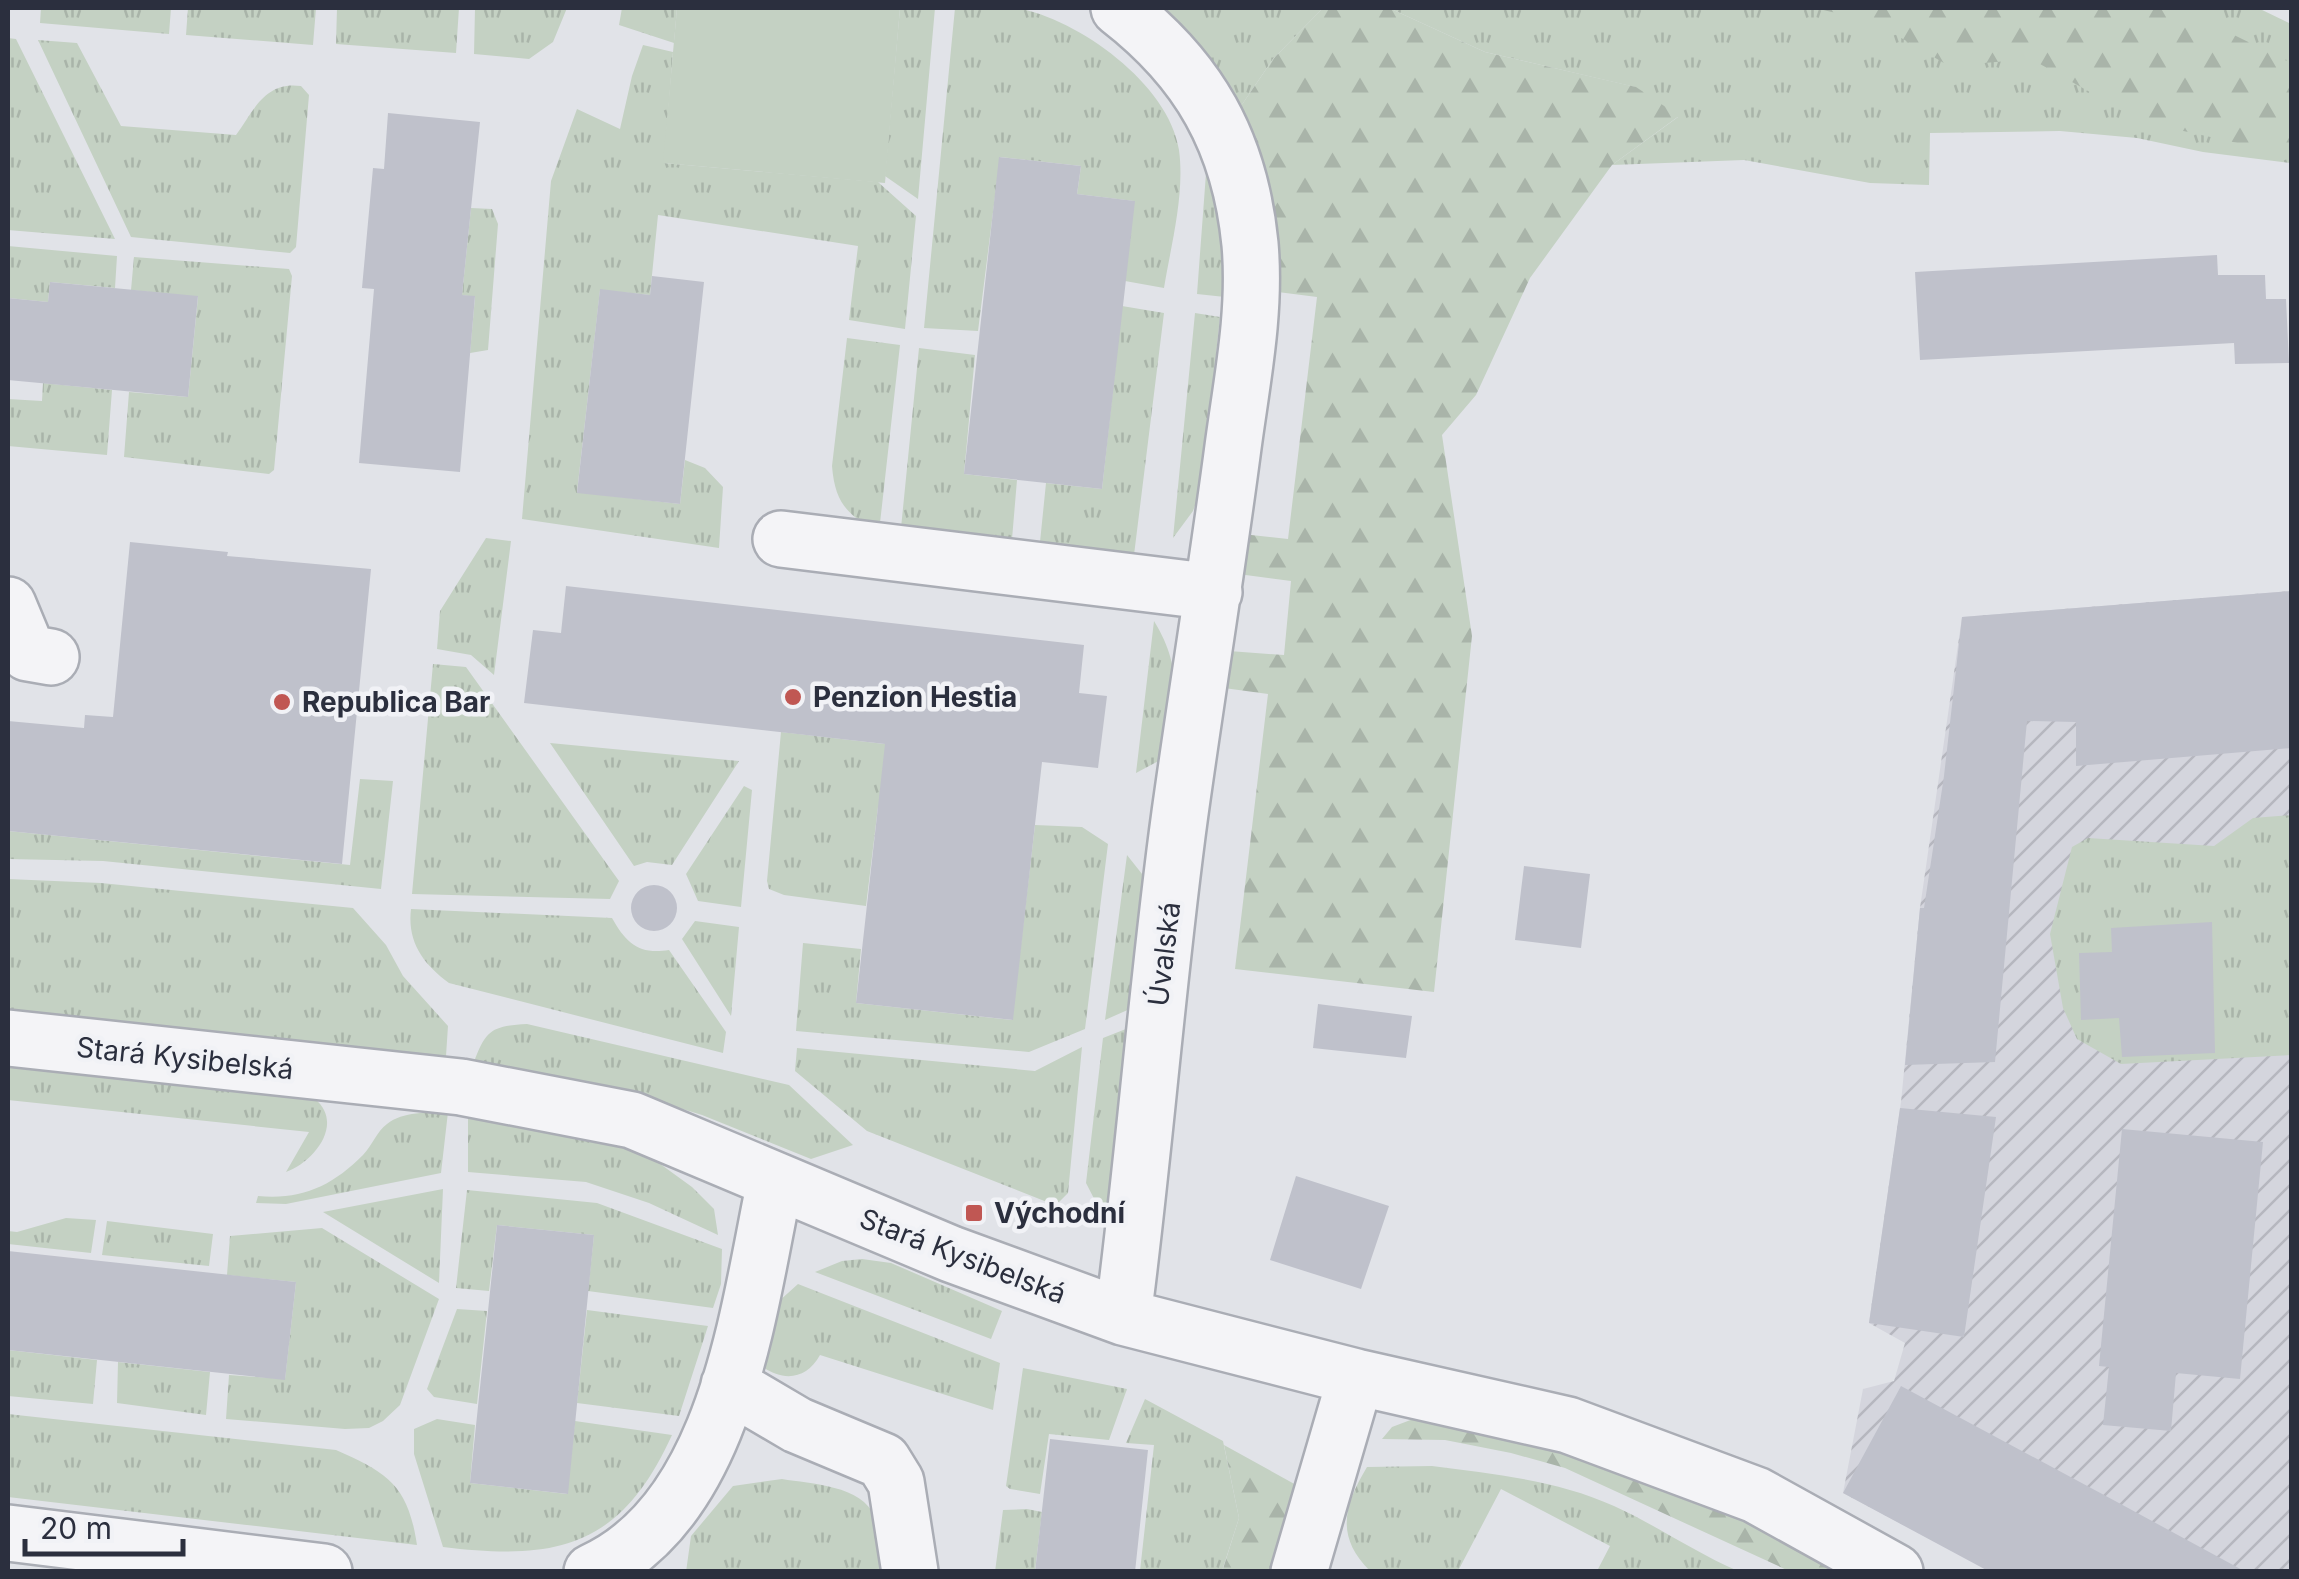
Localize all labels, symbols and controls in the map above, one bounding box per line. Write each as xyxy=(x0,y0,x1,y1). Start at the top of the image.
place label: Penzion Hestia xyxy=(813,680,1017,714)
place label: Republica Bar xyxy=(302,685,490,719)
marker: Penzion Hestia xyxy=(782,686,804,708)
marker: Republica Bar xyxy=(271,691,293,713)
street label: Úvalská xyxy=(1140,900,1187,1008)
street label: Stará Kysibelská xyxy=(75,1030,295,1086)
place label: Východní xyxy=(994,1196,1125,1230)
street label: Stará Kysibelská xyxy=(855,1201,1071,1311)
marker: Východní xyxy=(963,1202,985,1224)
scale bar xyxy=(25,1494,182,1556)
text: 20 m xyxy=(40,1510,112,1546)

